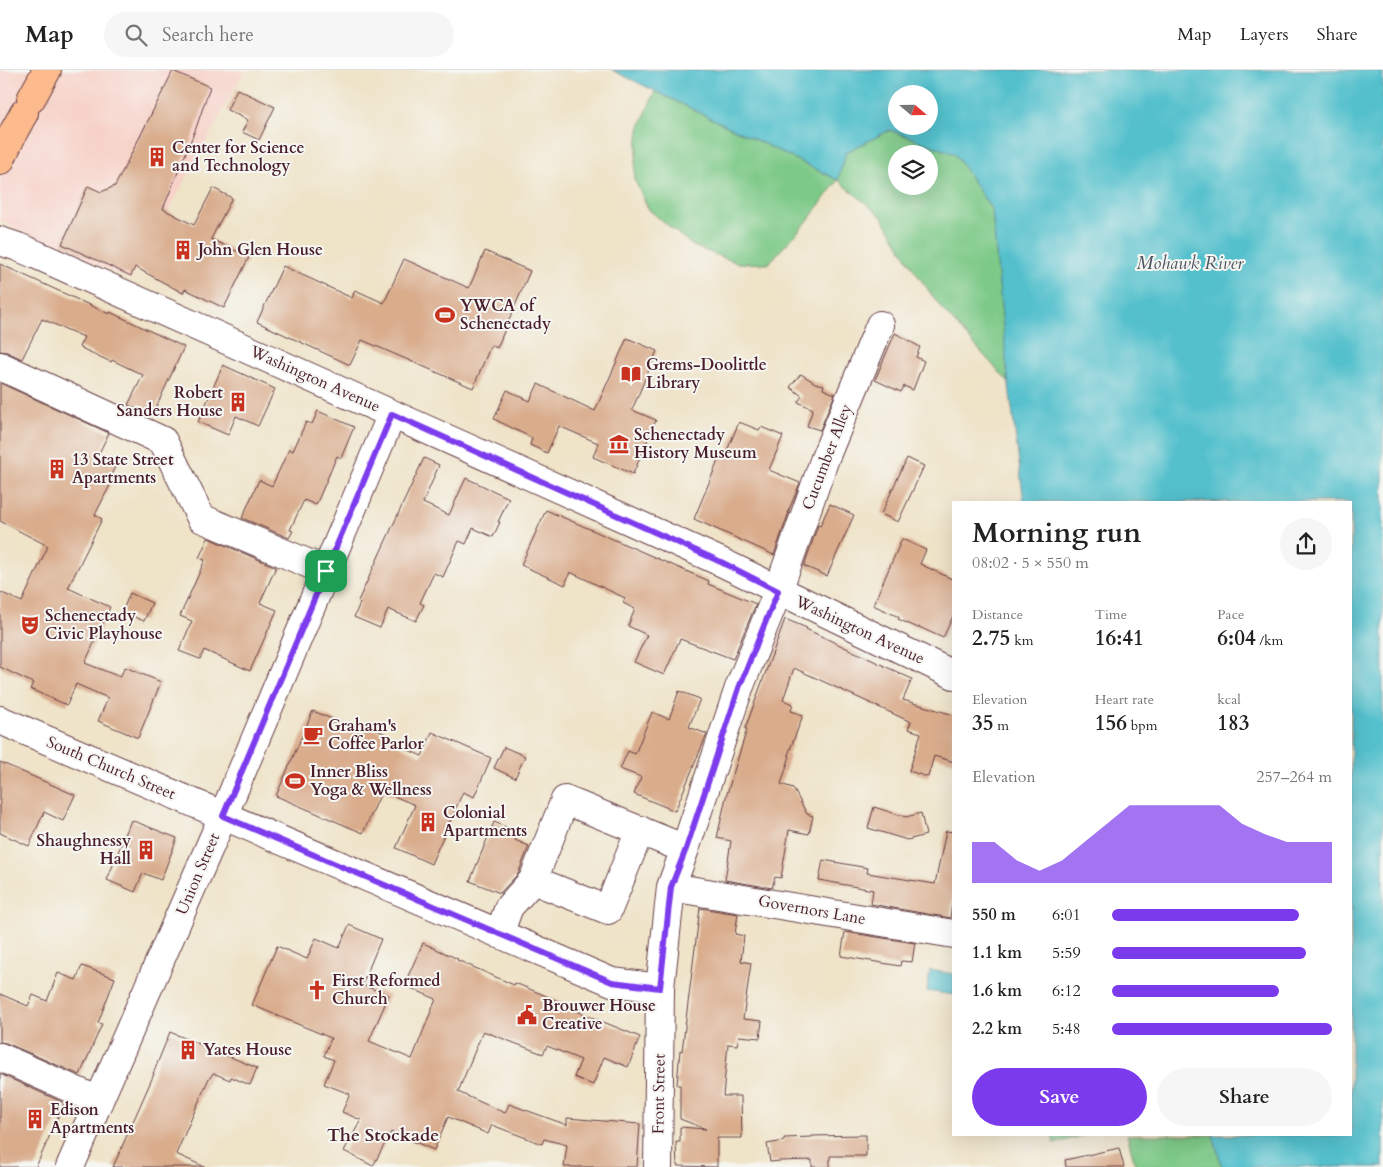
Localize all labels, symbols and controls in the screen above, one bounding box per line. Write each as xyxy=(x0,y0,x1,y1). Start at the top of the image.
search box xyxy=(104,12,454,57)
text: Map xyxy=(25,18,74,51)
icon: search xyxy=(122,21,150,49)
text: Search here xyxy=(162,22,254,48)
text: Map xyxy=(1177,22,1212,47)
text: Layers xyxy=(1240,22,1289,47)
text: Share xyxy=(1317,22,1358,47)
north arrow xyxy=(888,85,938,135)
map controls xyxy=(888,85,938,195)
place label: Center for Science and Technology xyxy=(172,137,305,177)
button: layers xyxy=(888,145,938,195)
building icon: Center for Science and Technology xyxy=(146,146,168,168)
building icon: John Glen House xyxy=(172,239,194,261)
place label: John Glen House xyxy=(196,239,323,261)
water label: Mohawk River xyxy=(1137,251,1245,276)
place label: YWCA of Schenectady xyxy=(460,295,551,335)
sports icon: YWCA of Schenectady xyxy=(434,304,456,326)
street label: Washington Avenue xyxy=(246,340,384,418)
place label: Grems-Doolittle Library xyxy=(646,354,767,394)
library icon: Grems-Doolittle Library xyxy=(620,363,642,385)
place label: Robert Sanders House xyxy=(117,382,223,422)
building icon: Robert Sanders House xyxy=(227,391,249,413)
street label: Cucumber Alley xyxy=(797,400,858,513)
place label: Schenectady History Museum xyxy=(634,424,757,464)
museum icon: Schenectady History Museum xyxy=(608,433,630,455)
place label: 13 State Street Apartments xyxy=(72,449,174,489)
building icon: 13 State Street Apartments xyxy=(46,458,68,480)
text: Morning run xyxy=(972,514,1141,552)
button: share xyxy=(1280,518,1332,570)
pin xyxy=(305,550,347,592)
text: 08:02 · 5 × 550 m xyxy=(972,552,1089,574)
icon: arrive xyxy=(312,557,340,585)
street label: Washington Avenue xyxy=(791,590,928,670)
place label: Schenectady Civic Playhouse xyxy=(45,605,163,645)
text: Distance xyxy=(972,605,1023,624)
text: Time xyxy=(1095,605,1127,624)
text: Pace xyxy=(1217,605,1244,624)
theatre icon: Schenectady Civic Playhouse xyxy=(19,614,41,636)
text: 2.75 xyxy=(972,624,1010,653)
text: 16:41 xyxy=(1095,624,1144,653)
text: 6:04 xyxy=(1217,624,1256,653)
text: km xyxy=(1010,631,1033,650)
text: /km xyxy=(1256,631,1283,650)
text: Elevation xyxy=(972,690,1028,709)
text: Heart rate xyxy=(1095,690,1154,709)
text: kcal xyxy=(1217,690,1241,709)
text: 35 xyxy=(972,709,994,738)
text: 156 xyxy=(1095,709,1127,738)
text: 183 xyxy=(1217,709,1250,738)
place label: Graham's Coffee Parlor xyxy=(328,715,424,755)
text: m xyxy=(994,716,1009,735)
text: bpm xyxy=(1127,716,1158,735)
cafe icon: Graham's Coffee Parlor xyxy=(302,724,324,746)
street label: South Church Street xyxy=(43,731,179,805)
place label: Inner Bliss Yoga & Wellness xyxy=(310,761,432,801)
text: Elevation xyxy=(972,766,1036,788)
text: 257–264 m xyxy=(1256,766,1332,788)
sports icon: Inner Bliss Yoga & Wellness xyxy=(284,770,306,792)
place label: Colonial Apartments xyxy=(443,802,527,842)
building icon: Colonial Apartments xyxy=(417,811,439,833)
place label: Shaughnessy Hall xyxy=(37,830,131,870)
street label: Union Street xyxy=(171,830,225,918)
building icon: Shaughnessy Hall xyxy=(135,839,157,861)
street label: Governors Lane xyxy=(757,890,867,930)
text: 550 m xyxy=(972,904,1016,926)
text: 6:01 xyxy=(1052,904,1081,926)
text: 1.1 km xyxy=(972,942,1022,964)
text: 5:59 xyxy=(1052,942,1081,964)
place label: First Reformed Church xyxy=(332,970,440,1010)
church icon: First Reformed Church xyxy=(306,979,328,1001)
text: 1.6 km xyxy=(972,980,1022,1002)
text: 6:12 xyxy=(1052,980,1081,1002)
place label: Brouwer House Creative xyxy=(542,995,656,1035)
public building icon: Brouwer House Creative xyxy=(516,1004,538,1026)
text: 2.2 km xyxy=(972,1018,1022,1040)
text: 5:48 xyxy=(1052,1018,1081,1040)
building icon: Yates House xyxy=(177,1039,199,1061)
place label: Yates House xyxy=(203,1039,292,1061)
street label: Front Street xyxy=(647,1054,671,1134)
button: Save xyxy=(972,1068,1147,1126)
button: Share xyxy=(1157,1068,1332,1126)
place label: Edison Apartments xyxy=(50,1099,134,1139)
building icon: Edison Apartments xyxy=(24,1108,46,1130)
district label: The Stockade xyxy=(327,1123,439,1148)

